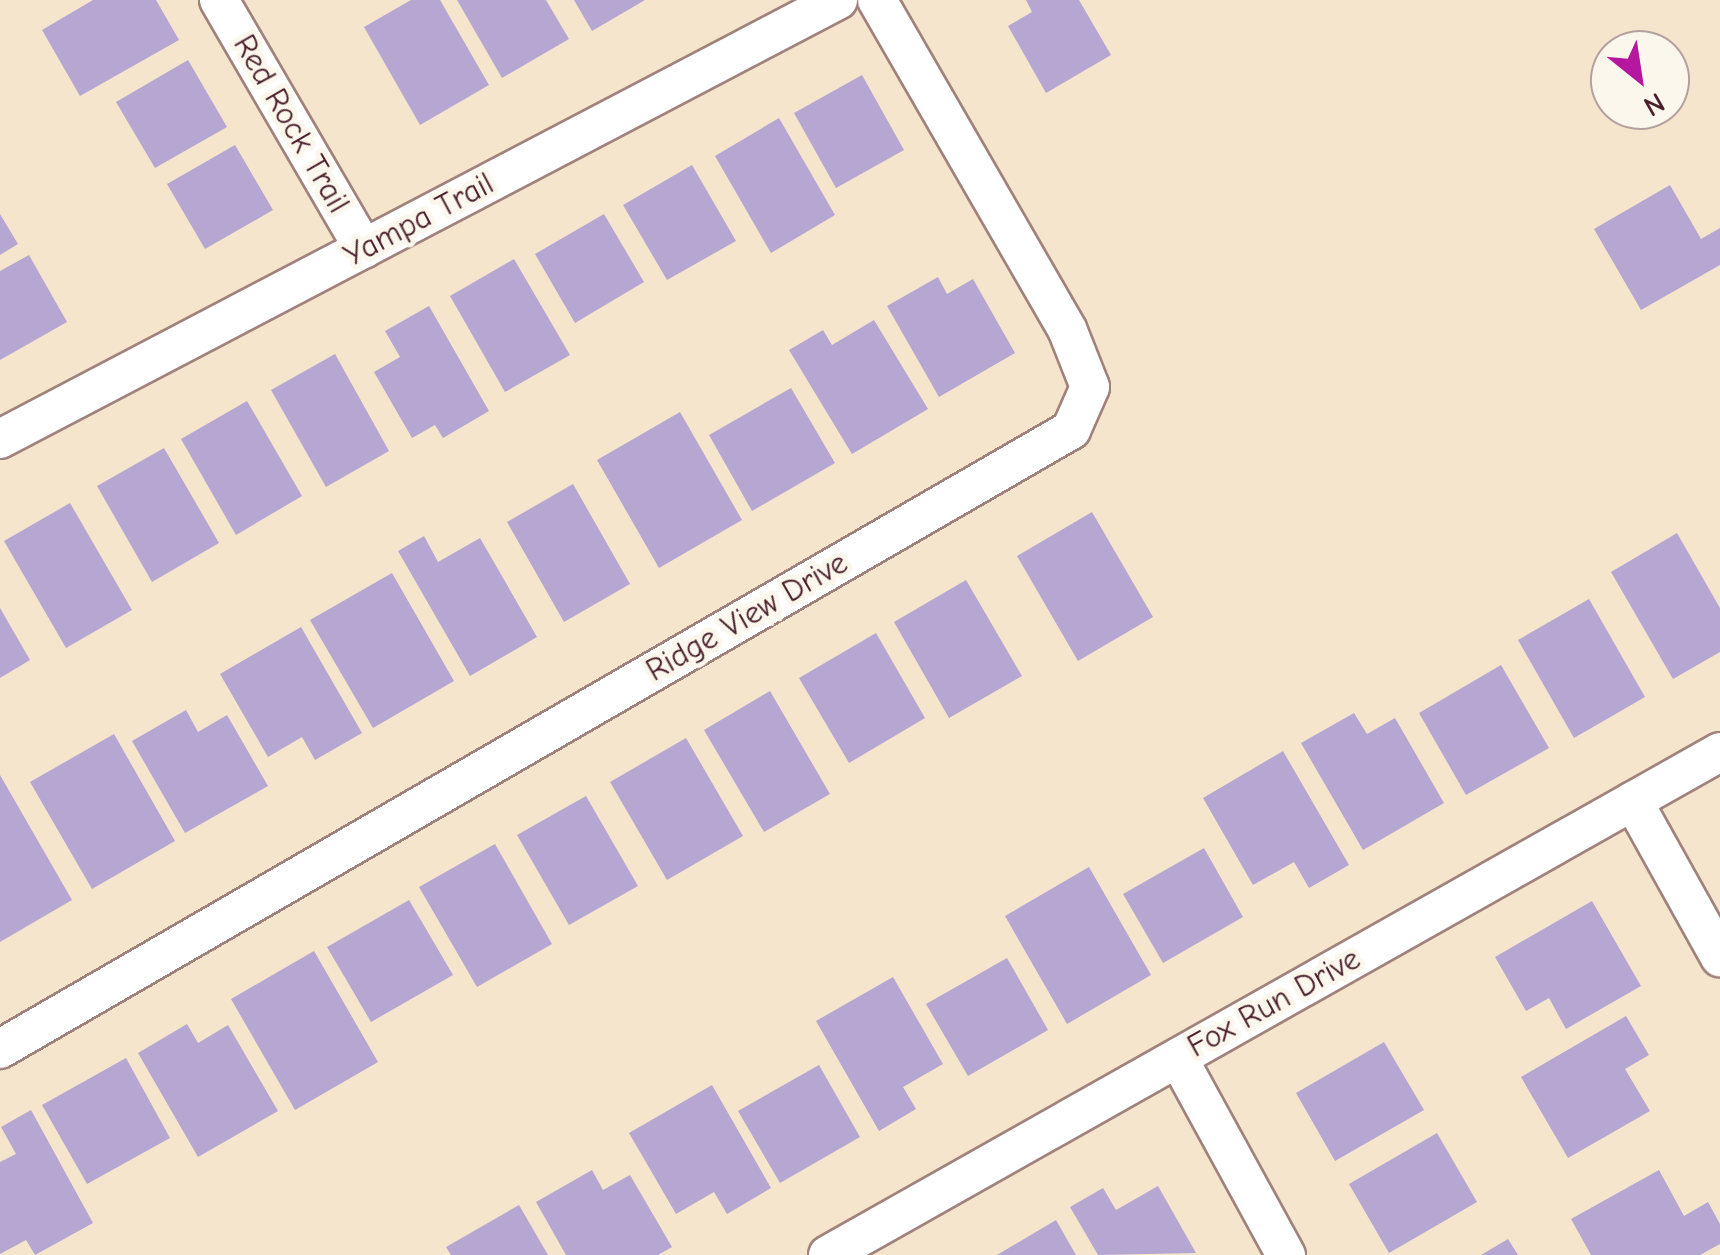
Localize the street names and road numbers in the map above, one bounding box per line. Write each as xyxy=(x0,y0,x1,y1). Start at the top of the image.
street label: Red Rock Trail xyxy=(225,28,357,220)
street label: Yampa Trail xyxy=(338,165,500,275)
street label: Ridge View Drive xyxy=(639,544,855,690)
street label: Fox Run Drive xyxy=(1181,940,1367,1066)

